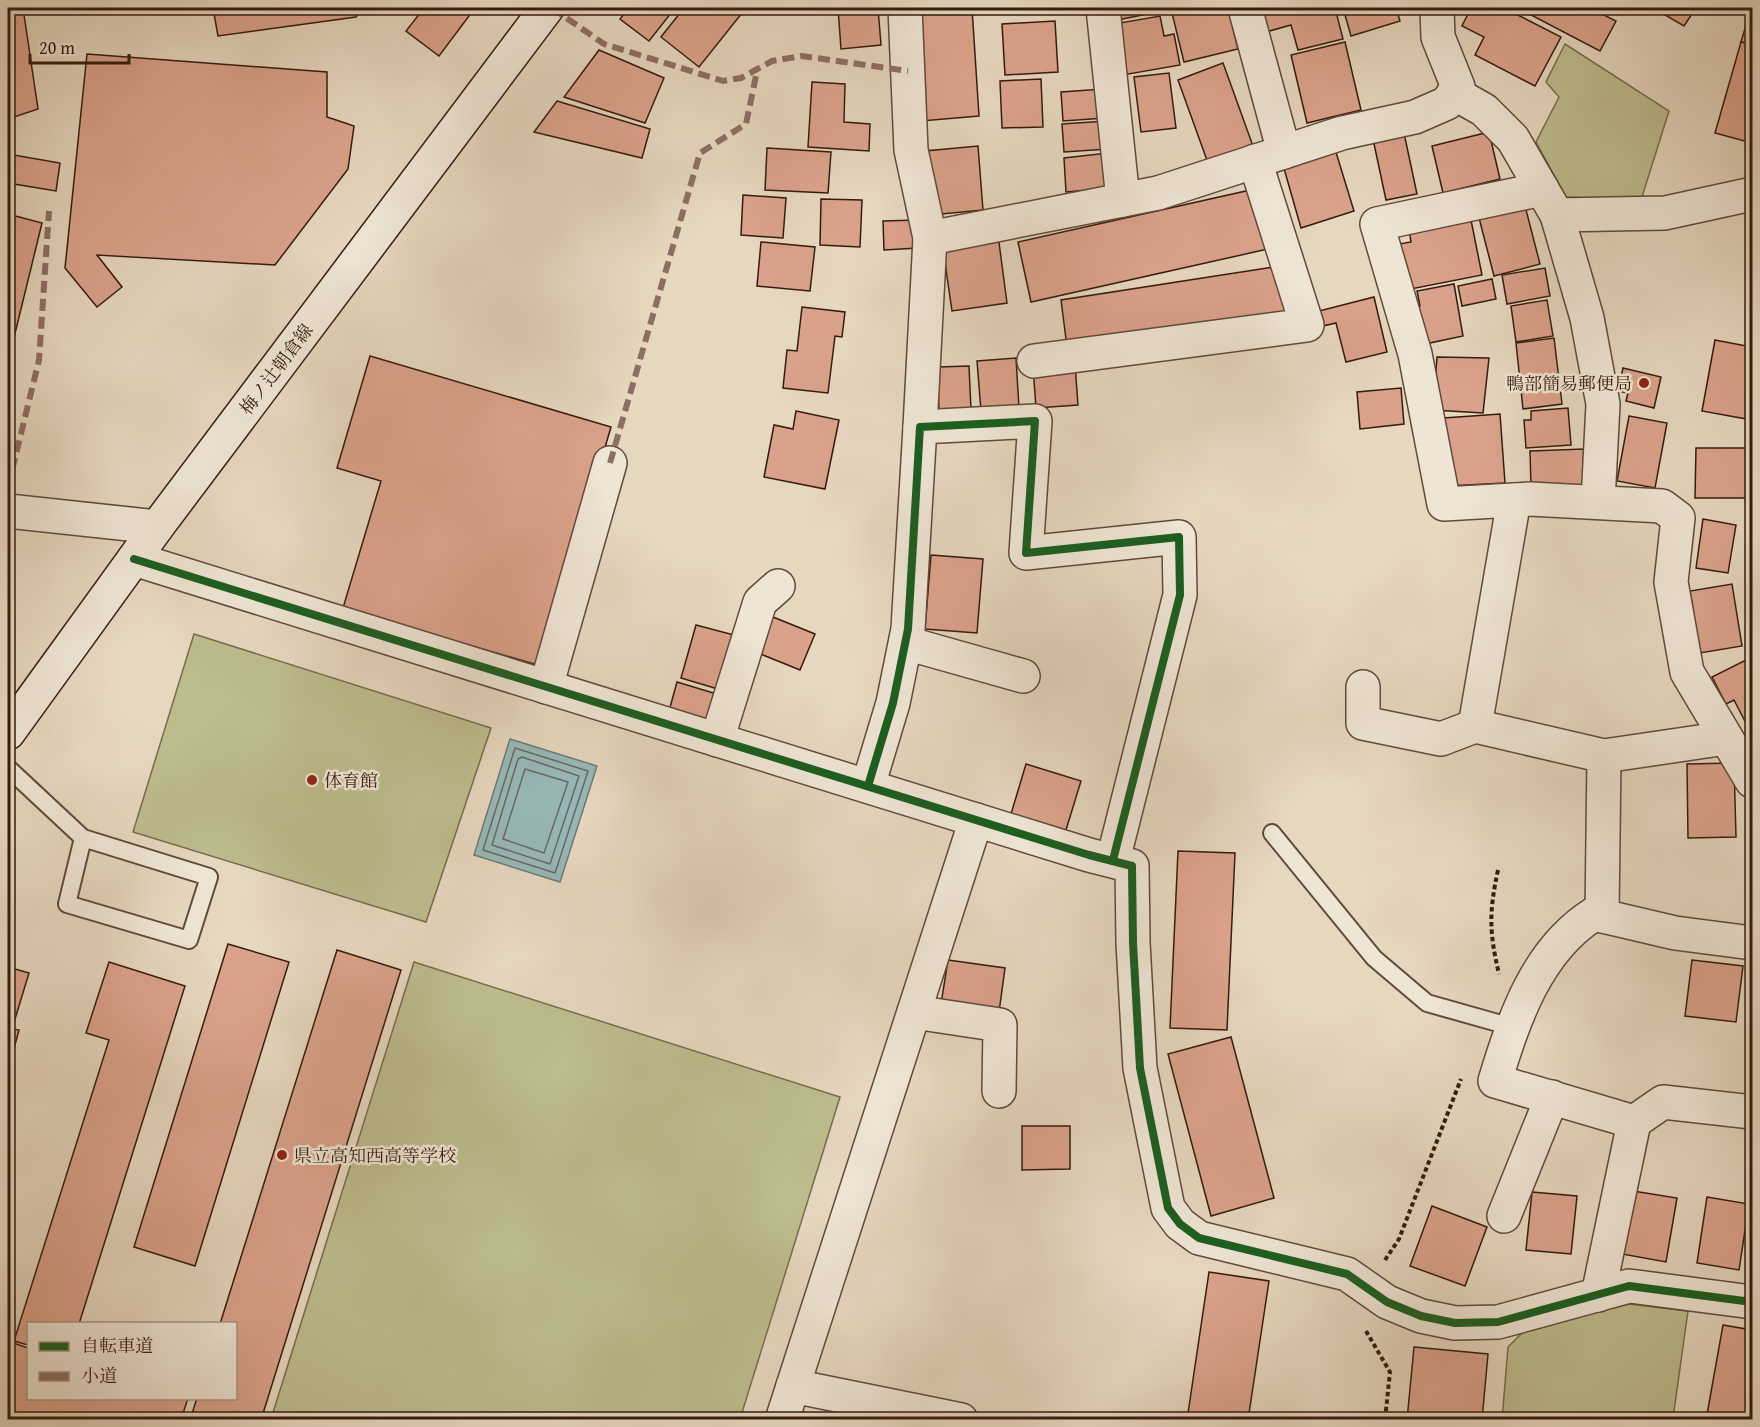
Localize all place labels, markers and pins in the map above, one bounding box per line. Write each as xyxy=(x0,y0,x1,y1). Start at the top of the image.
place label: 鴨部簡易郵便局 xyxy=(1506,370,1632,397)
marker: 鴨部簡易郵便局 xyxy=(1637,376,1651,390)
place label: 体育館 xyxy=(324,767,378,794)
marker: 体育館 xyxy=(305,773,319,787)
place label: 県立高知西高等学校 xyxy=(294,1142,456,1169)
marker: 県立高知西高等学校 xyxy=(275,1148,289,1162)

